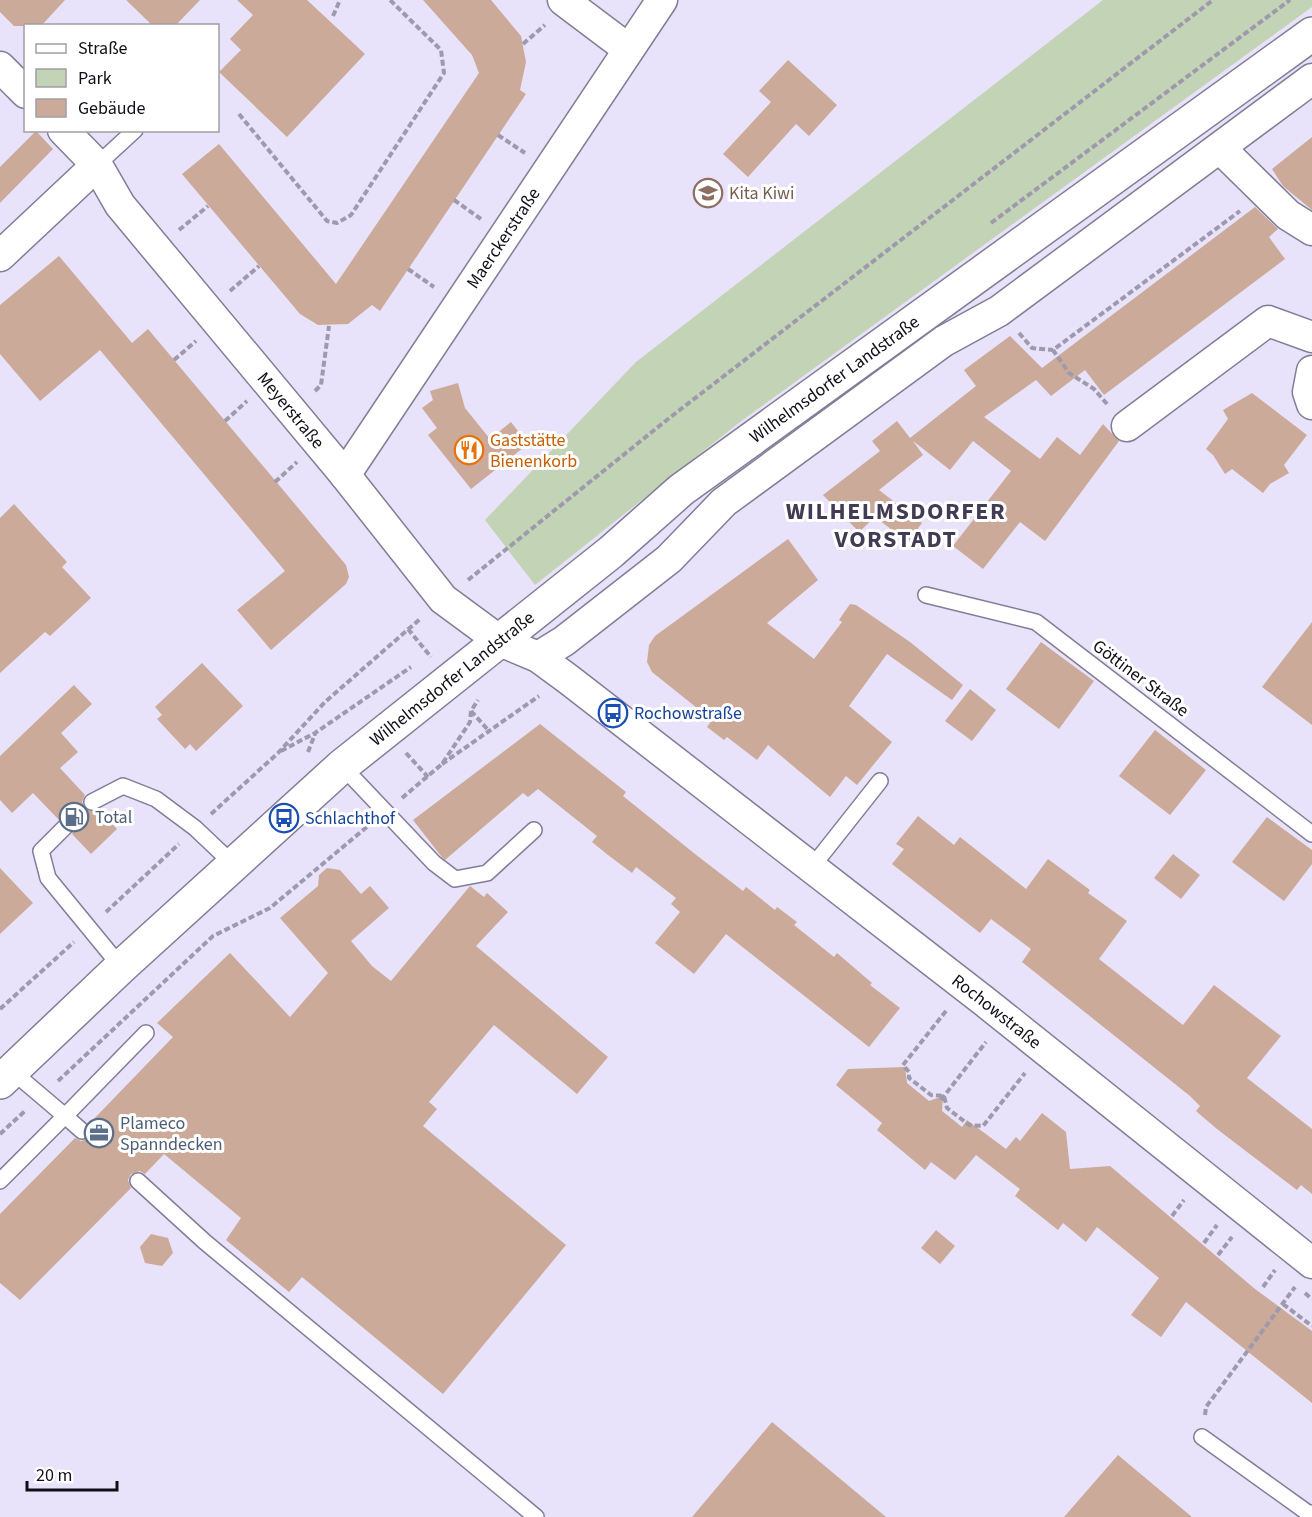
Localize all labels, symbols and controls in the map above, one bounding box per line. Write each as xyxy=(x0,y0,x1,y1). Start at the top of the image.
legend xyxy=(24,24,219,132)
text: Straße xyxy=(78,36,128,61)
text: Park xyxy=(78,66,112,91)
text: Gebäude xyxy=(78,96,146,121)
school or university icon: Kita Kiwi xyxy=(692,177,724,209)
place label: Kita Kiwi xyxy=(729,181,794,206)
street label: Maerckerstraße xyxy=(461,183,546,294)
street label: Wilhelmsdorfer Landstraße xyxy=(745,310,925,450)
street label: Meyerstraße xyxy=(251,367,330,454)
place label: Gaststätte Bienenkorb xyxy=(490,428,577,474)
restaurant icon: Gaststätte Bienenkorb xyxy=(453,434,485,466)
district label: WILHELMSDORFER VORSTADT xyxy=(786,494,1006,557)
street label: Wilhelmsdorfer Landstraße xyxy=(364,606,540,752)
street label: Göttiner Straße xyxy=(1087,634,1194,723)
bus stop icon: Rochowstraße xyxy=(597,697,629,729)
place label: Rochowstraße xyxy=(634,701,742,726)
fuel station icon: Total xyxy=(58,801,90,833)
bus stop icon: Schlachthof xyxy=(268,802,300,834)
place label: Total xyxy=(95,805,132,830)
place label: Schlachthof xyxy=(305,806,396,831)
street label: Rochowstraße xyxy=(946,968,1046,1055)
place label: Plameco Spanndecken xyxy=(120,1111,223,1157)
office icon: Plameco Spanndecken xyxy=(83,1117,115,1149)
scale bar xyxy=(27,1454,117,1492)
text: 20 m xyxy=(36,1463,72,1488)

